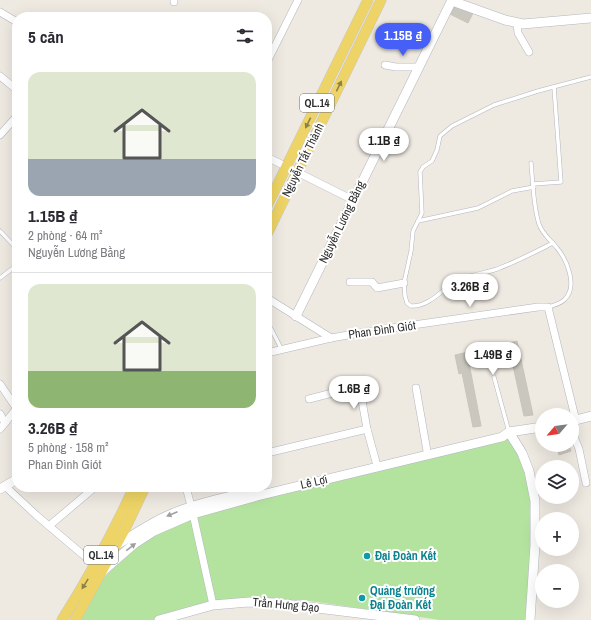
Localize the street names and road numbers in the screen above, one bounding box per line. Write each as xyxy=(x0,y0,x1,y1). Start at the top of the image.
road number: QL.14 xyxy=(300,94,334,112)
street label: Nguyễn Tất Thành xyxy=(278,120,328,200)
street label: Nguyễn Lương Bằng xyxy=(315,178,369,266)
street label: Phan Đình Giót xyxy=(347,317,417,343)
street label: Lê Lợi xyxy=(299,471,329,493)
road number: QL.14 xyxy=(84,546,118,564)
street label: Trần Hưng Đạo xyxy=(252,594,320,616)

